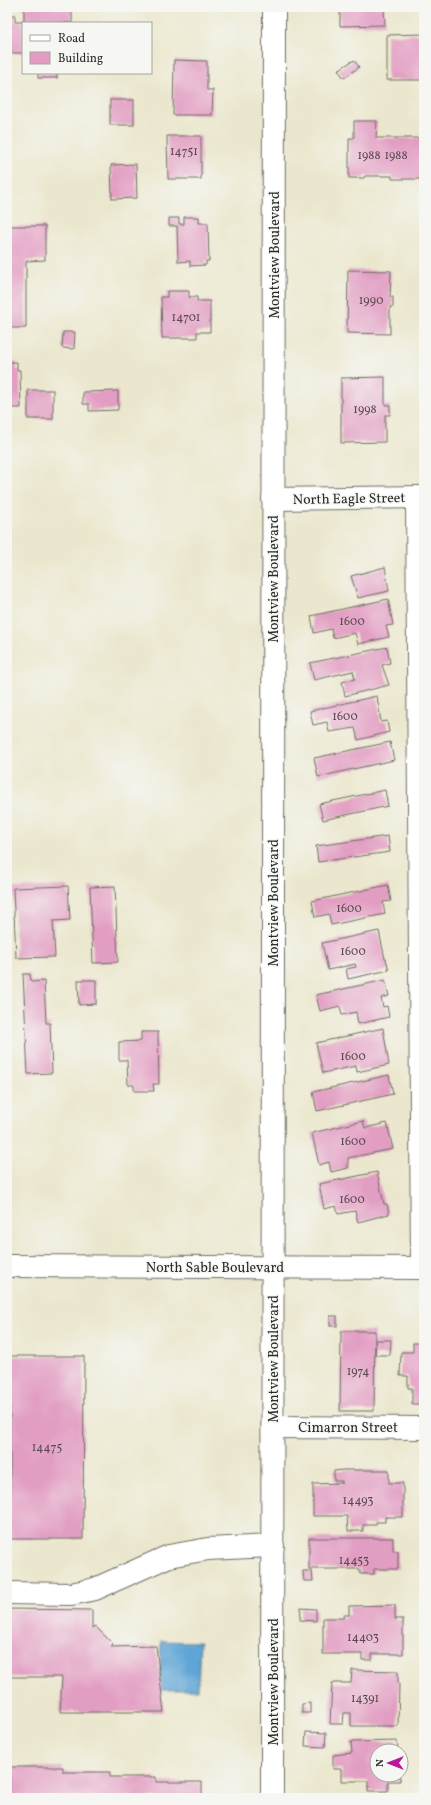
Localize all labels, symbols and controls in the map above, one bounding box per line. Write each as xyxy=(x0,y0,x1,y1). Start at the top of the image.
legend xyxy=(22,22,152,74)
text: Road xyxy=(58,31,85,47)
text: Building xyxy=(58,51,103,67)
house number: 14751 xyxy=(170,144,198,160)
house number: 1988 xyxy=(357,148,381,164)
house number: 1988 xyxy=(384,148,408,164)
street label: Montview Boulevard xyxy=(266,191,285,319)
house number: 1990 xyxy=(359,293,383,309)
house number: 14701 xyxy=(171,310,201,326)
house number: 1998 xyxy=(353,402,377,418)
street label: North Eagle Street xyxy=(293,489,406,510)
street label: Montview Boulevard xyxy=(265,515,284,643)
house number: 1600 xyxy=(339,614,365,630)
house number: 1600 xyxy=(332,709,358,725)
street label: Montview Boulevard xyxy=(265,839,284,967)
house number: 1600 xyxy=(336,901,362,917)
house number: 1600 xyxy=(340,944,366,960)
house number: 1600 xyxy=(340,1049,366,1065)
house number: 1600 xyxy=(340,1134,366,1150)
house number: 1600 xyxy=(339,1192,365,1208)
street label: North Sable Boulevard xyxy=(146,1259,284,1278)
street label: Montview Boulevard xyxy=(265,1295,284,1423)
house number: 1974 xyxy=(347,1364,369,1380)
street label: Cimarron Street xyxy=(298,1419,398,1438)
house number: 14475 xyxy=(32,1440,63,1456)
house number: 14493 xyxy=(343,1493,373,1509)
house number: 14453 xyxy=(339,1553,369,1569)
street label: Montview Boulevard xyxy=(265,1618,284,1746)
house number: 14403 xyxy=(347,1630,379,1646)
house number: 14391 xyxy=(351,1691,379,1707)
north arrow xyxy=(369,1743,409,1783)
text: N xyxy=(373,1759,388,1767)

